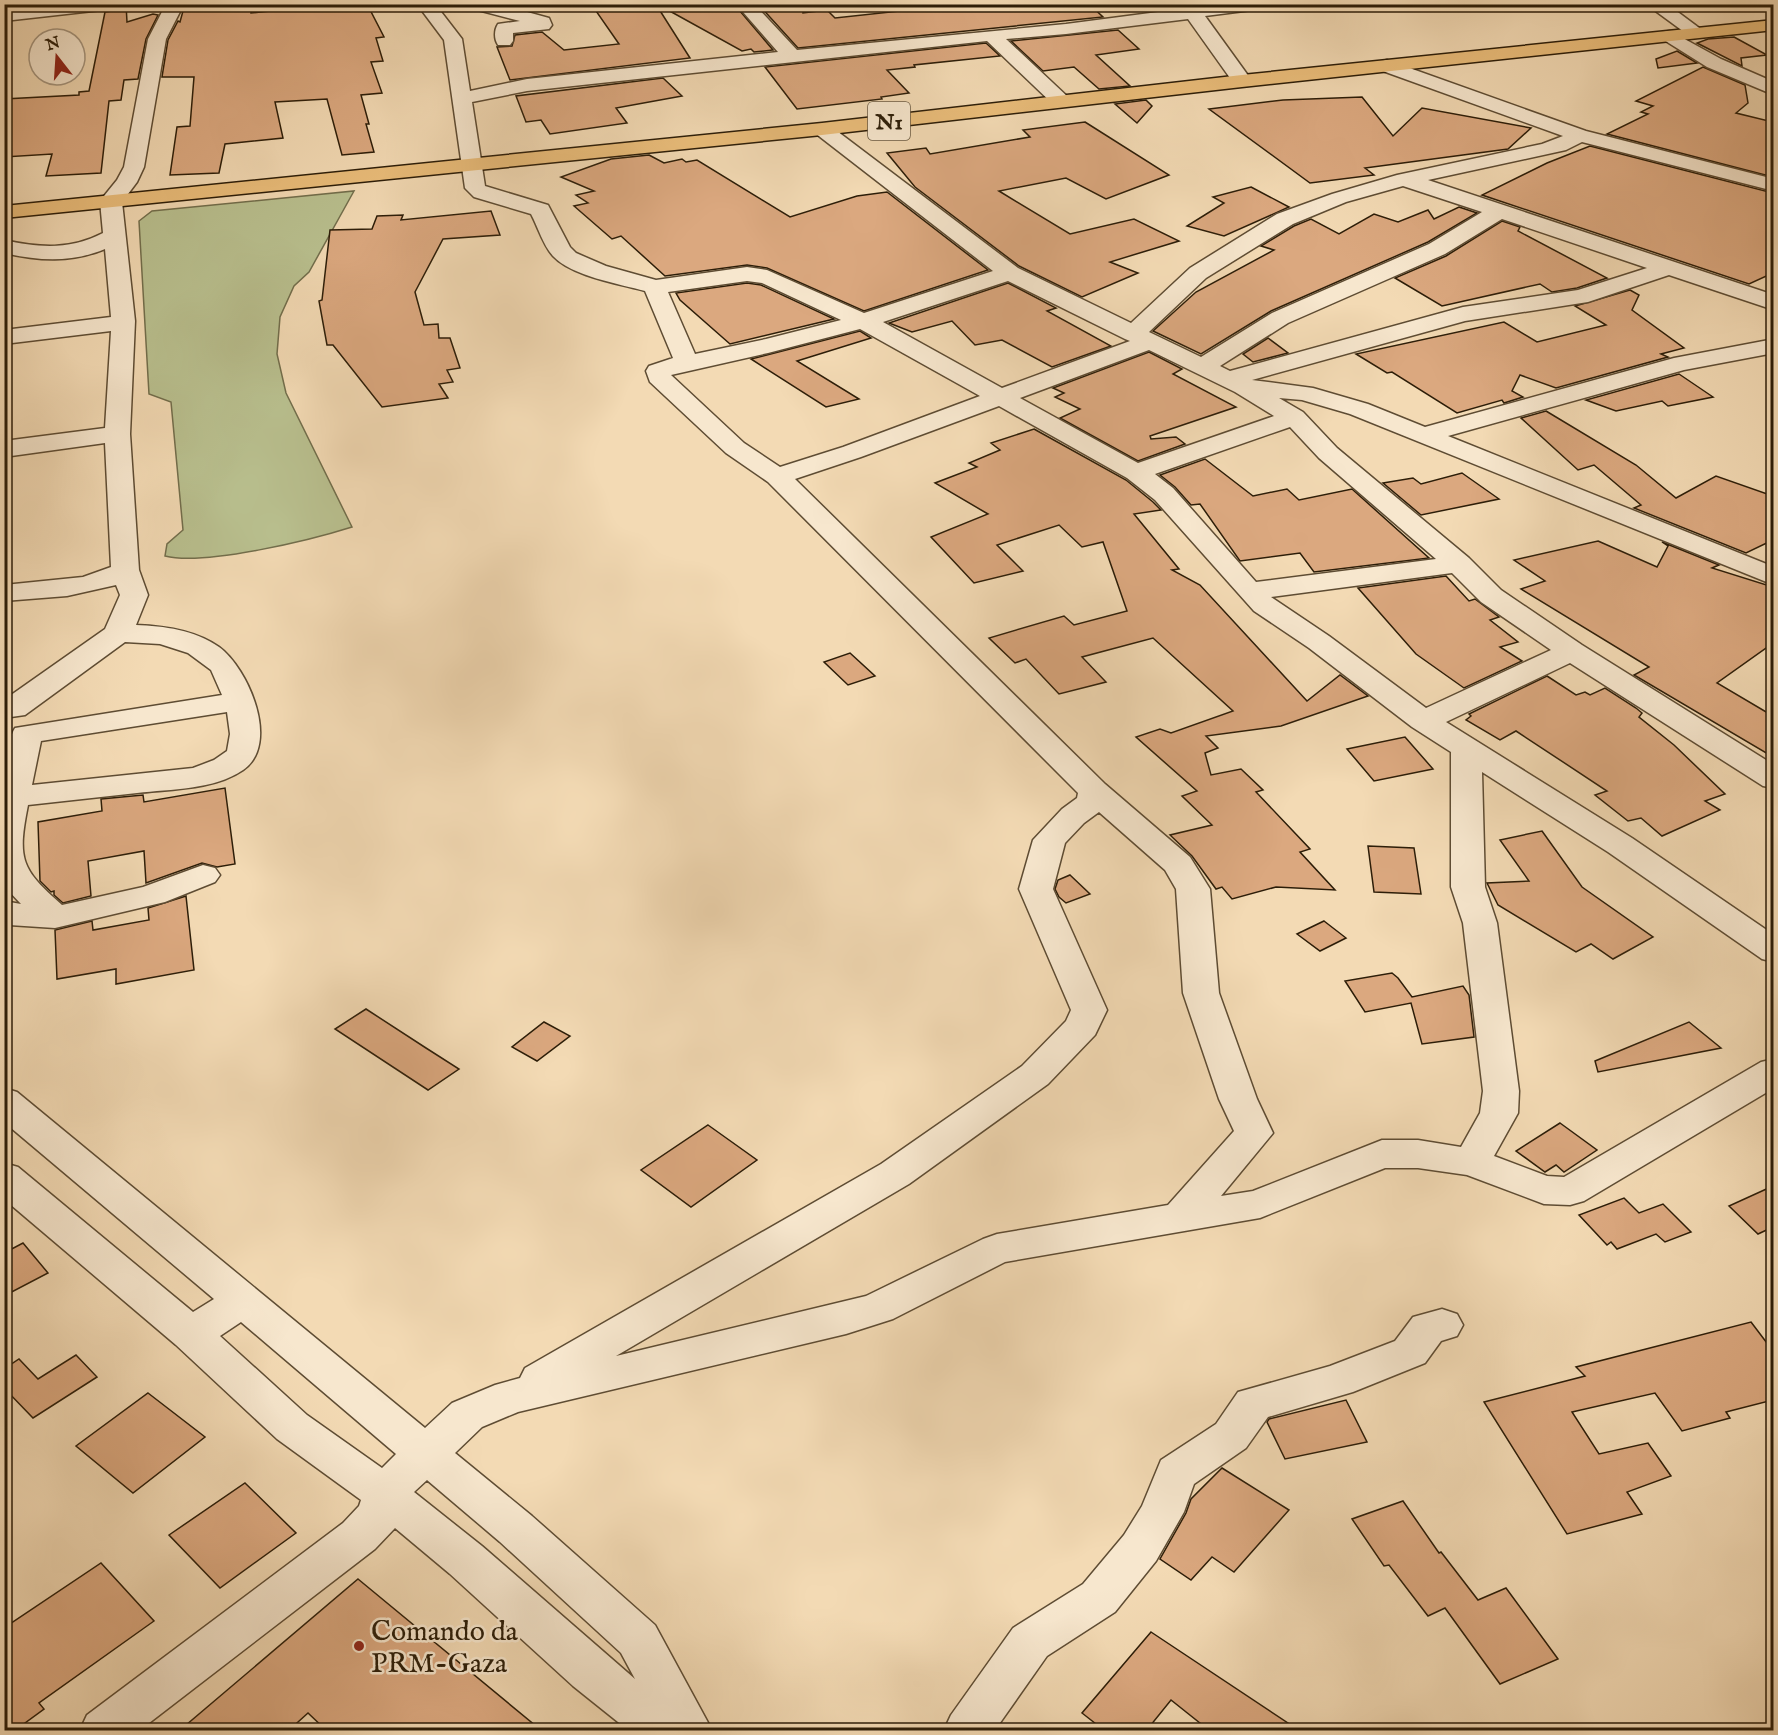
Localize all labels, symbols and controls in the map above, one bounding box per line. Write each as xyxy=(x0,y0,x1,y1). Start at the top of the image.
north arrow xyxy=(27,27,87,87)
text: N xyxy=(43,33,63,56)
road number: N1 xyxy=(868,102,910,140)
place label: Comando da PRM-Gaza xyxy=(371,1615,519,1682)
marker: Comando da PRM-Gaza xyxy=(352,1639,366,1653)

